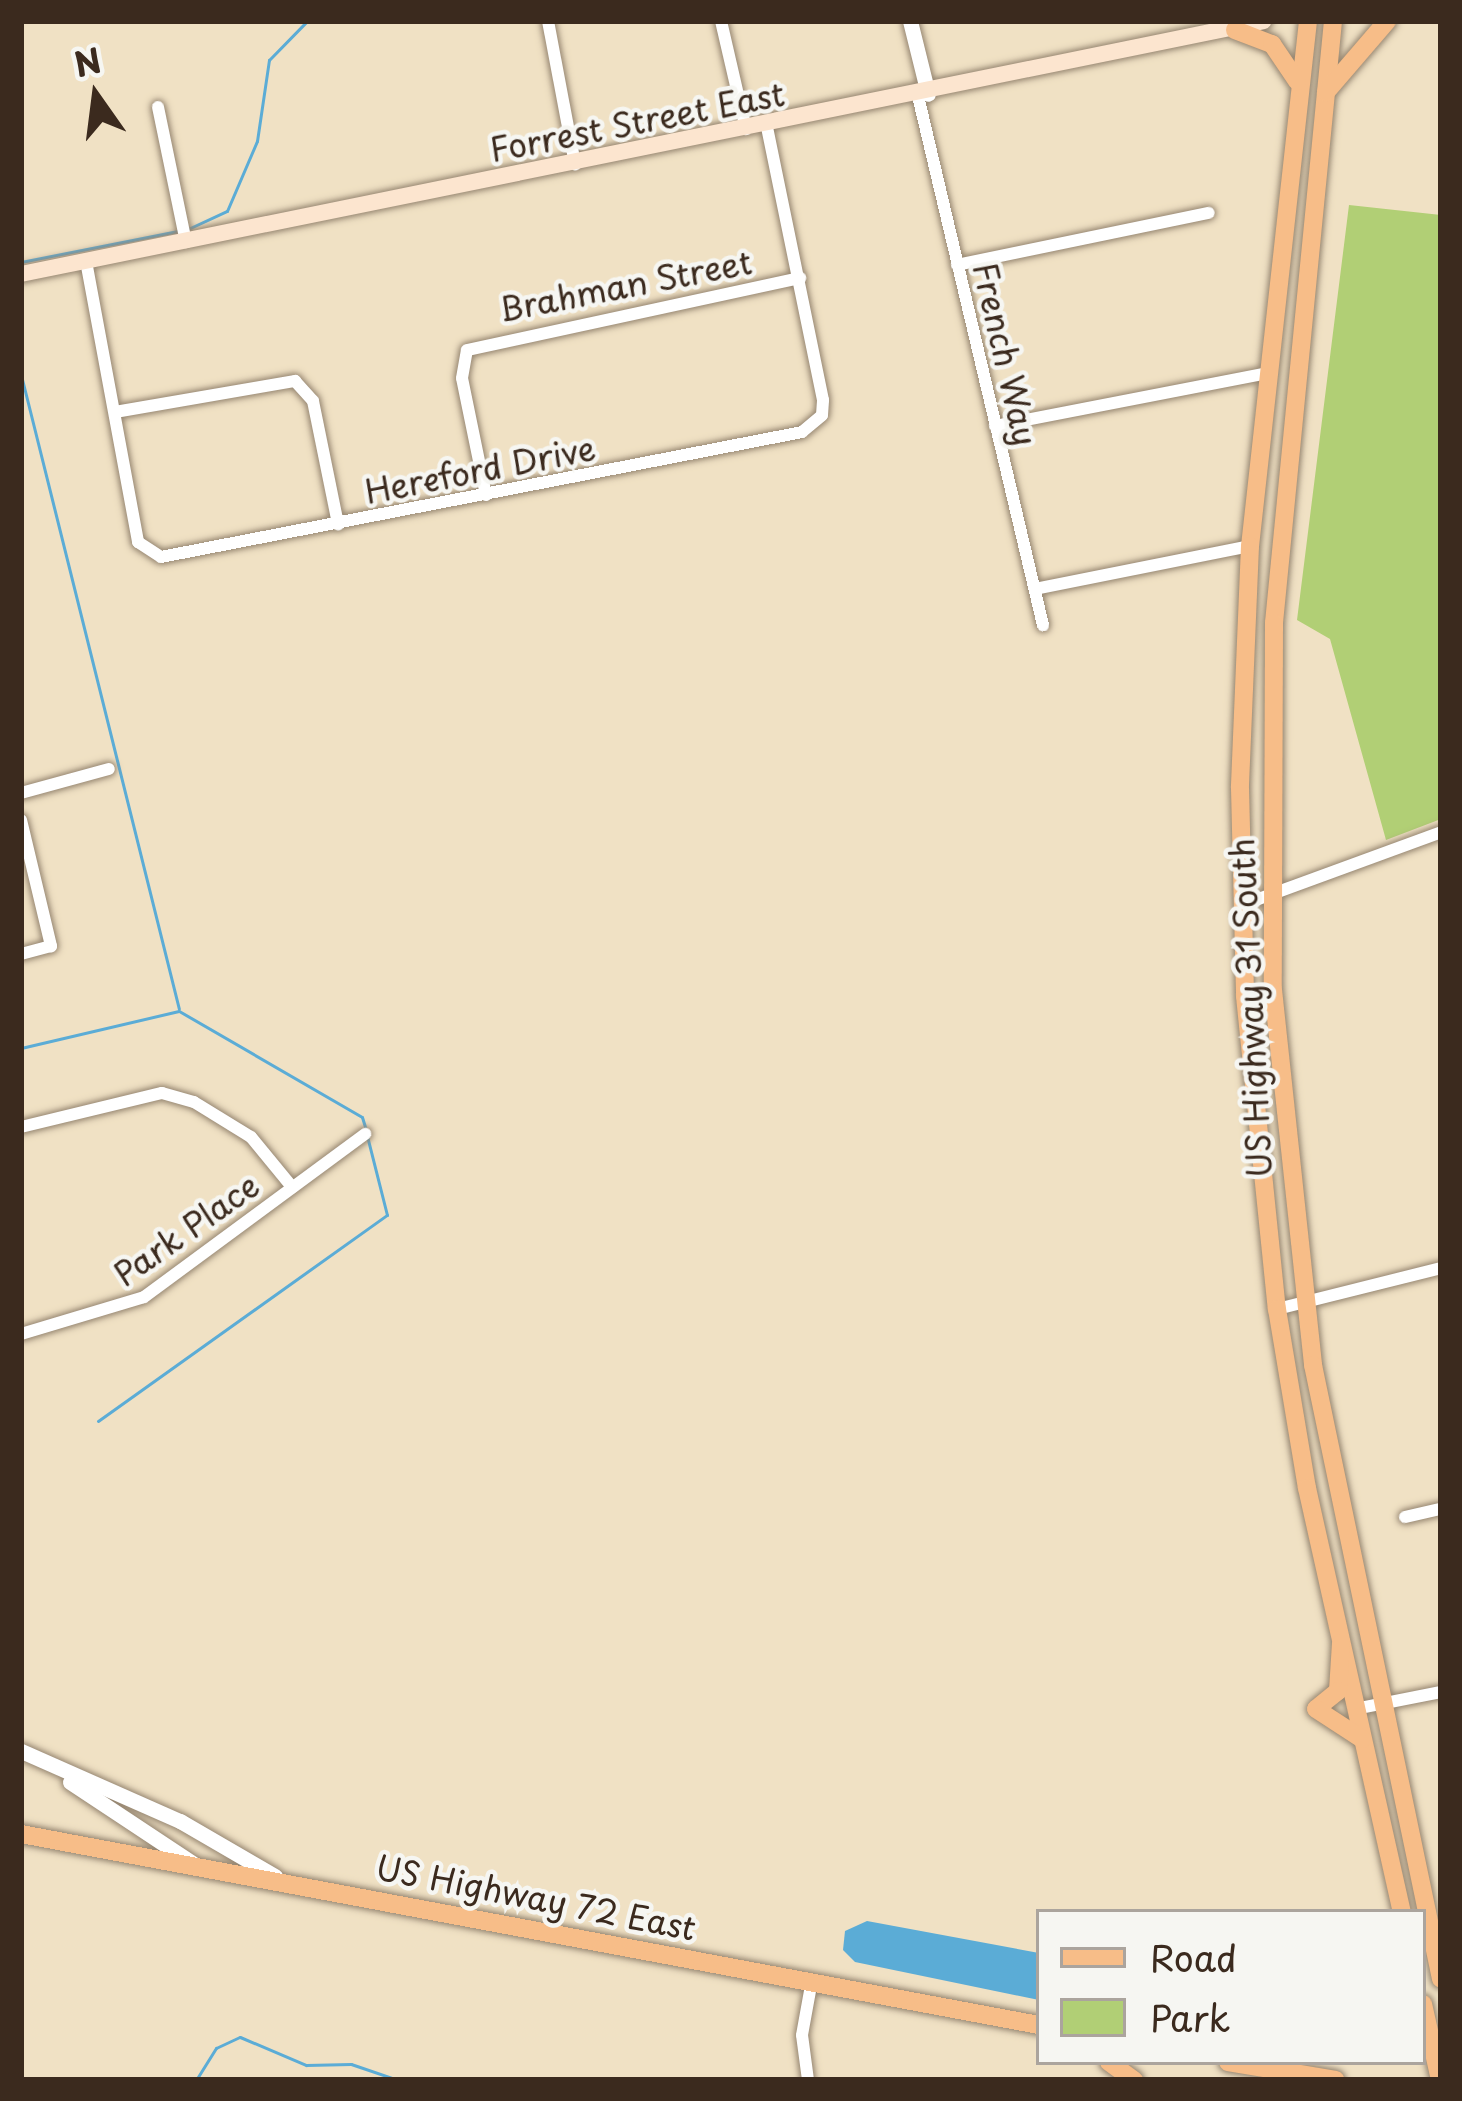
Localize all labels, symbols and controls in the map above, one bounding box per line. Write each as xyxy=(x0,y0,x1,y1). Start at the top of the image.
text: N xyxy=(69,34,106,88)
north arrow xyxy=(36,36,156,156)
street label: Forrest Street East xyxy=(485,73,789,169)
street label: Brahman Street xyxy=(495,241,755,329)
street label: French Way xyxy=(965,258,1047,450)
street label: Hereford Drive xyxy=(361,427,599,511)
street label: US Highway 31 South xyxy=(1221,837,1279,1179)
street label: Park Place xyxy=(106,1164,266,1294)
street label: US Highway 72 East xyxy=(372,1846,700,1948)
legend xyxy=(1036,1909,1426,2065)
text: Road xyxy=(1150,1930,1237,1984)
text: Park xyxy=(1150,1990,1230,2044)

